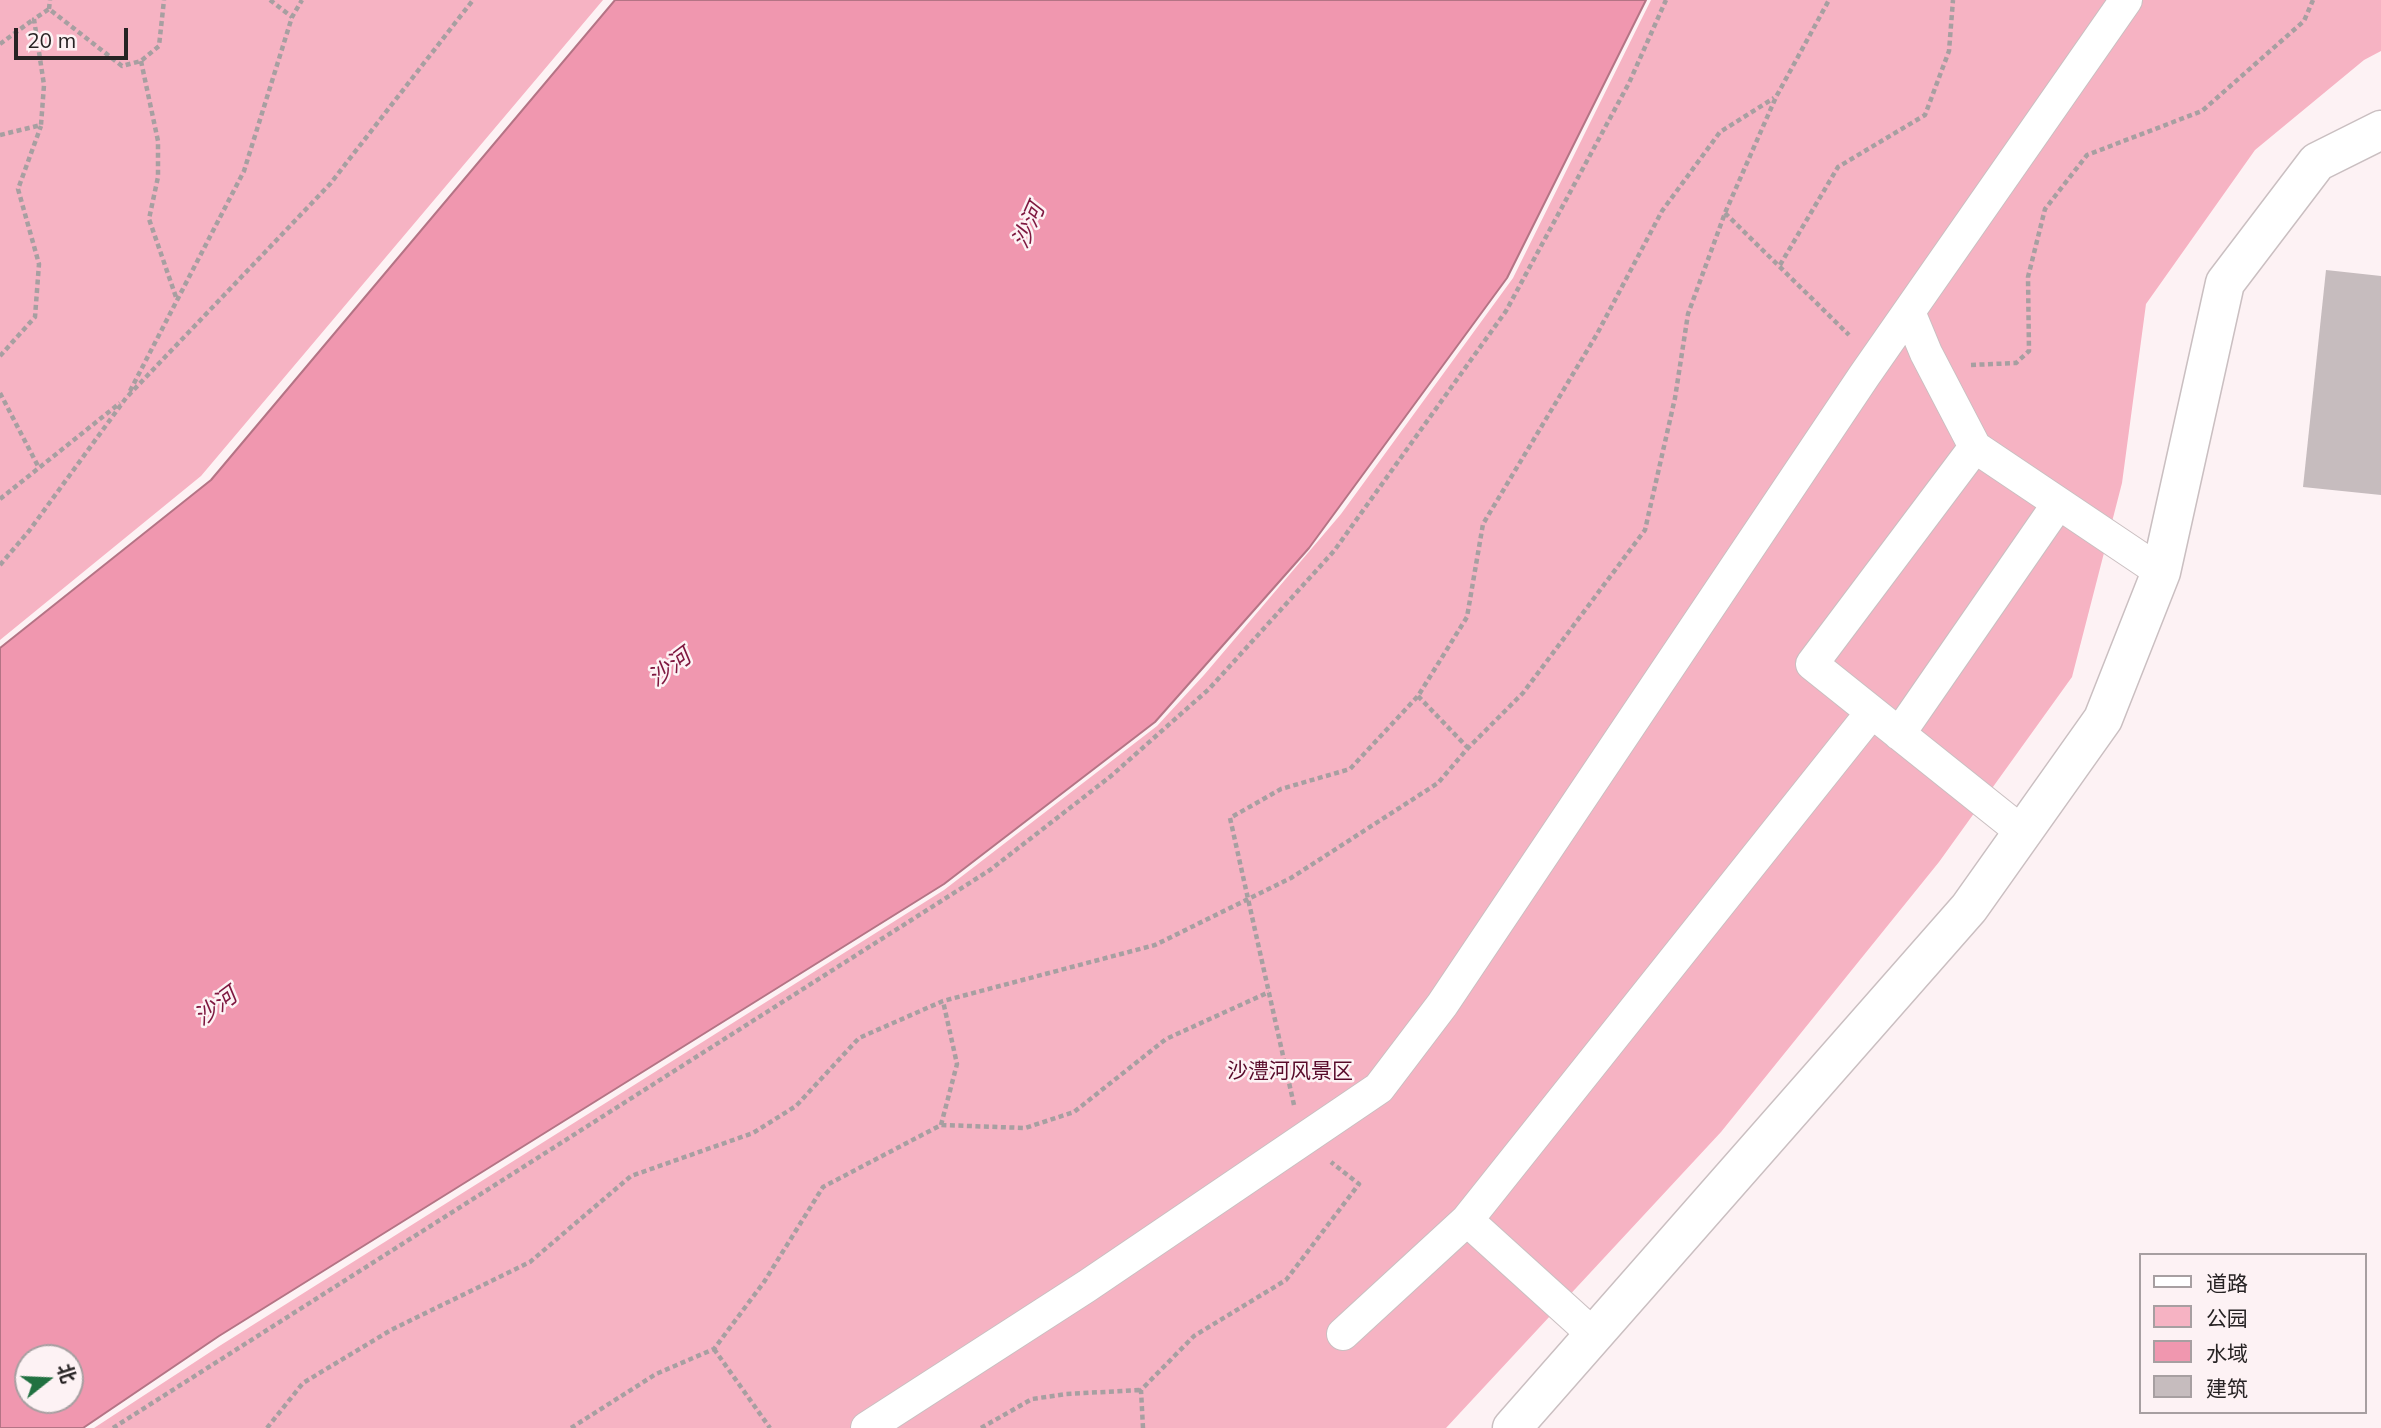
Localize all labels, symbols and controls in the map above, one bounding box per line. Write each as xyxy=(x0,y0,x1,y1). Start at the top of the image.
scale bar xyxy=(18,14,131,58)
text: 20 m xyxy=(27,27,76,53)
water label: 沙河 xyxy=(1007,199,1051,253)
water label: 沙河 xyxy=(643,643,697,693)
water label: 沙河 xyxy=(189,982,243,1032)
park label: 沙澧河风景区 xyxy=(1227,1059,1353,1085)
legend xyxy=(2140,1253,2367,1414)
text: 道路 xyxy=(2206,1270,2248,1296)
text: 公园 xyxy=(2206,1305,2248,1331)
text: 水域 xyxy=(2206,1340,2248,1366)
north arrow xyxy=(14,1344,84,1414)
text: 北 xyxy=(53,1360,81,1386)
text: 建筑 xyxy=(2206,1375,2248,1401)

